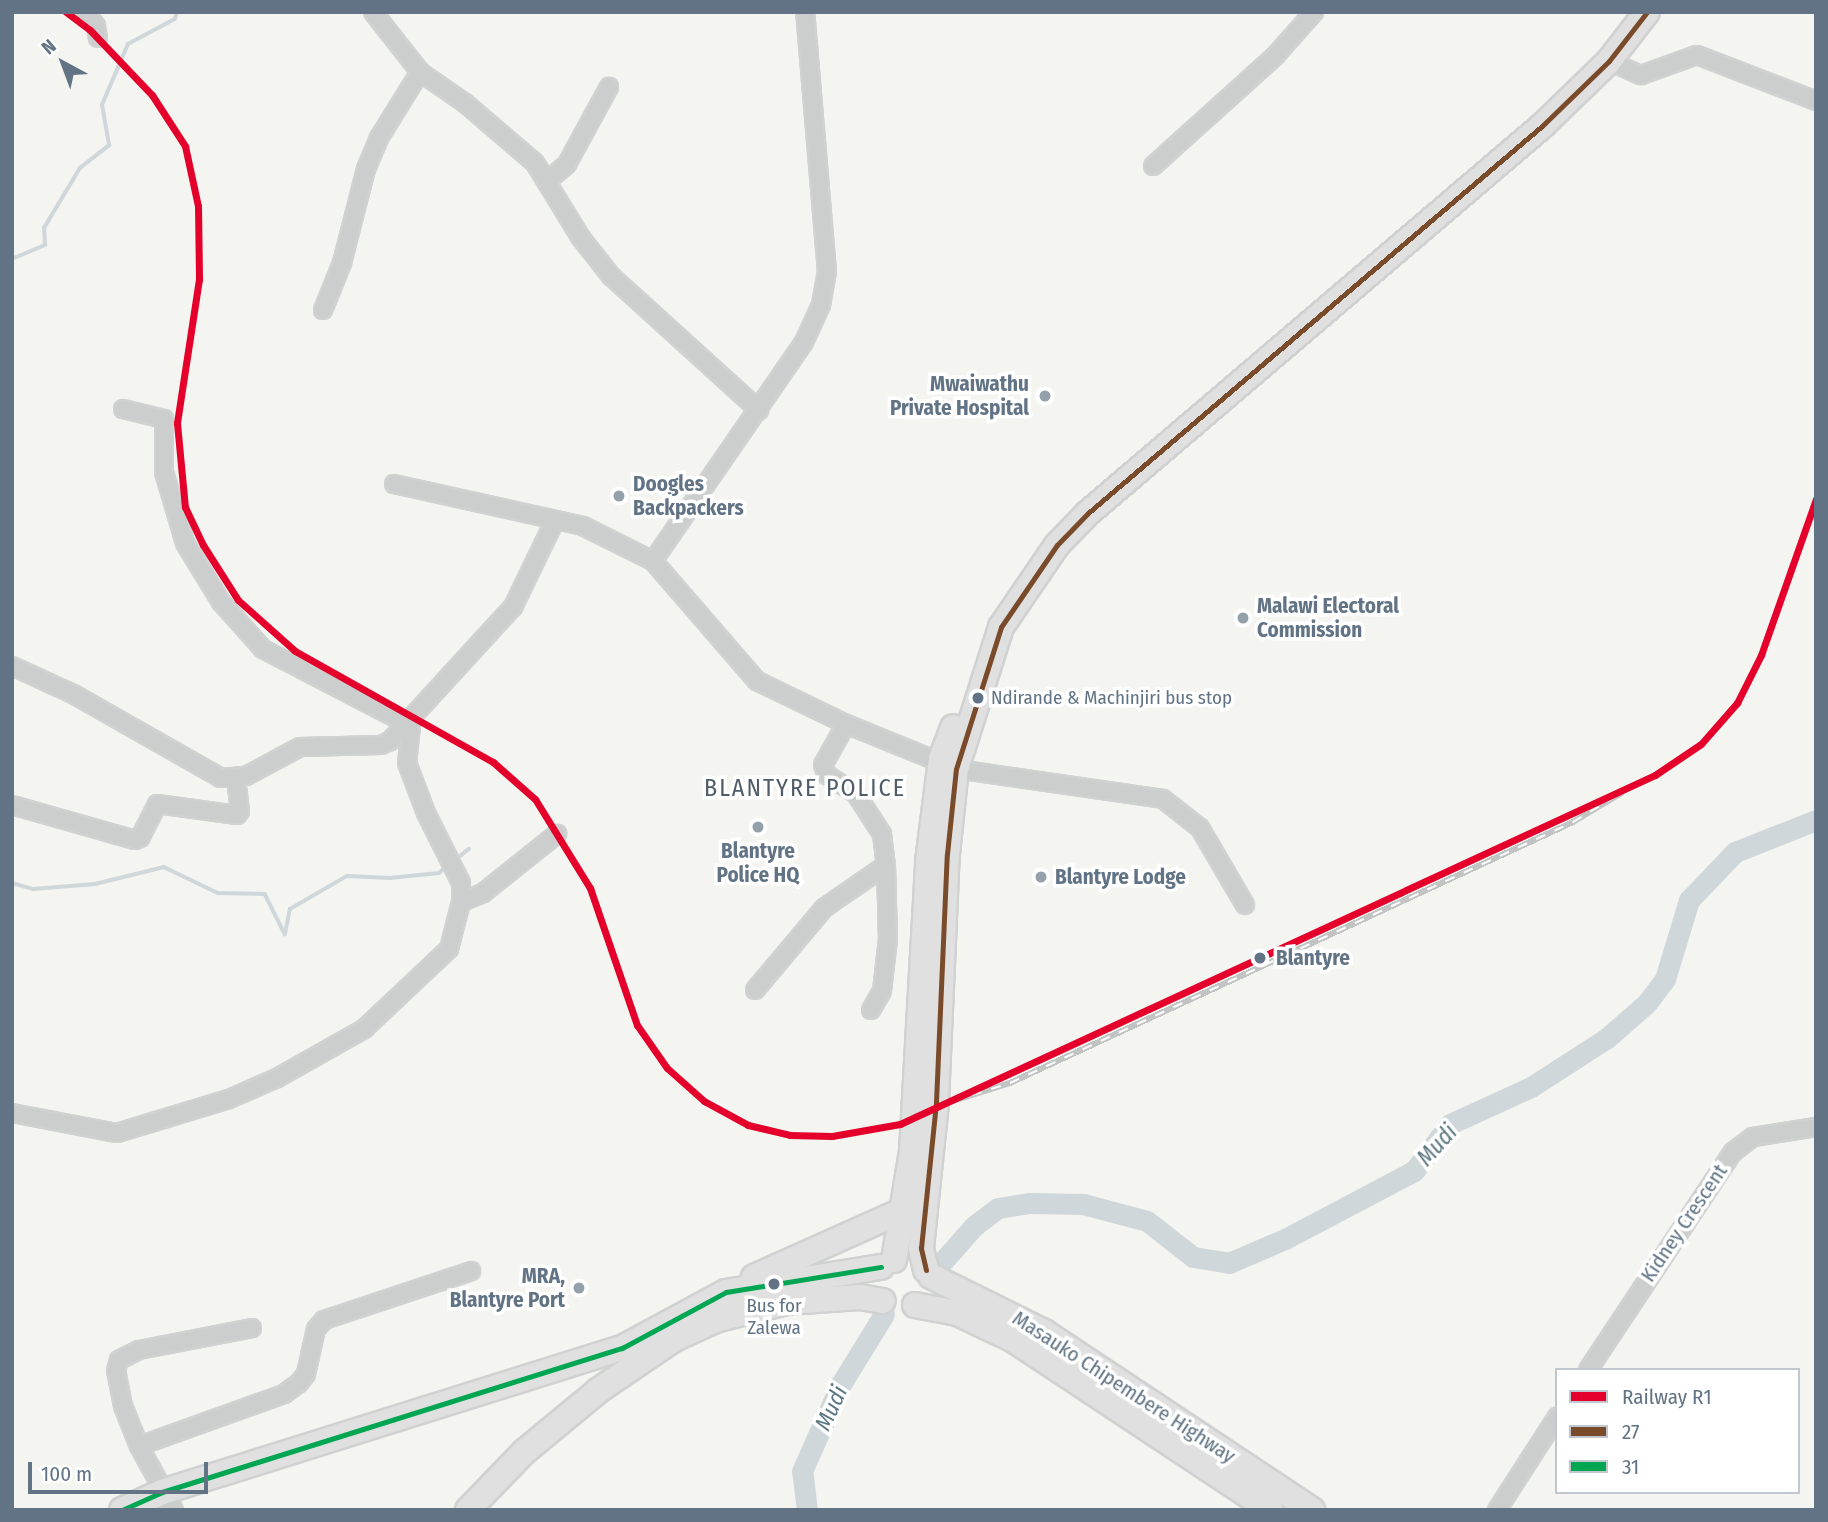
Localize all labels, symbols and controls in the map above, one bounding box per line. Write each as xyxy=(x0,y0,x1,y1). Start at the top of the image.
north arrow xyxy=(28,28,98,98)
text: N xyxy=(37,34,61,59)
place label: Mwaiwathu Private Hospital xyxy=(890,371,1029,421)
marker: Mwaiwathu Private Hospital xyxy=(1035,386,1055,406)
place label: Doogles Backpackers xyxy=(633,471,744,521)
marker: Doogles Backpackers xyxy=(611,488,627,504)
place label: Malawi Electoral Commission xyxy=(1257,593,1399,643)
marker: Malawi Electoral Commission xyxy=(1235,610,1251,626)
place label: Ndirande & Machinjiri bus stop xyxy=(991,687,1232,709)
marker: Ndirande & Machinjiri bus stop xyxy=(971,691,985,705)
district label: BLANTYRE POLICE xyxy=(706,775,904,803)
marker: Blantyre Police HQ xyxy=(750,819,766,835)
place label: Blantyre Police HQ xyxy=(717,838,799,888)
place label: Blantyre Lodge xyxy=(1055,864,1186,890)
marker: Blantyre Lodge xyxy=(1033,869,1049,885)
place label: Blantyre xyxy=(1276,945,1350,971)
marker: Blantyre xyxy=(1250,948,1270,968)
water label: Mudi xyxy=(1411,1119,1463,1171)
street label: Kidney Crescent xyxy=(1635,1159,1733,1287)
place label: MRA, Blantyre Port xyxy=(450,1263,565,1313)
marker: Bus for Zalewa xyxy=(767,1277,781,1291)
marker: MRA, Blantyre Port xyxy=(571,1280,587,1296)
place label: Bus for Zalewa xyxy=(746,1295,802,1339)
street label: Masauko Chipembere Highway xyxy=(1008,1305,1240,1469)
legend xyxy=(1555,1368,1800,1494)
water label: Mudi xyxy=(809,1381,853,1435)
text: Railway R1 xyxy=(1622,1384,1712,1410)
text: 27 xyxy=(1622,1419,1640,1445)
scale bar xyxy=(32,1448,212,1492)
text: 31 xyxy=(1622,1454,1639,1480)
text: 100 m xyxy=(41,1461,92,1487)

